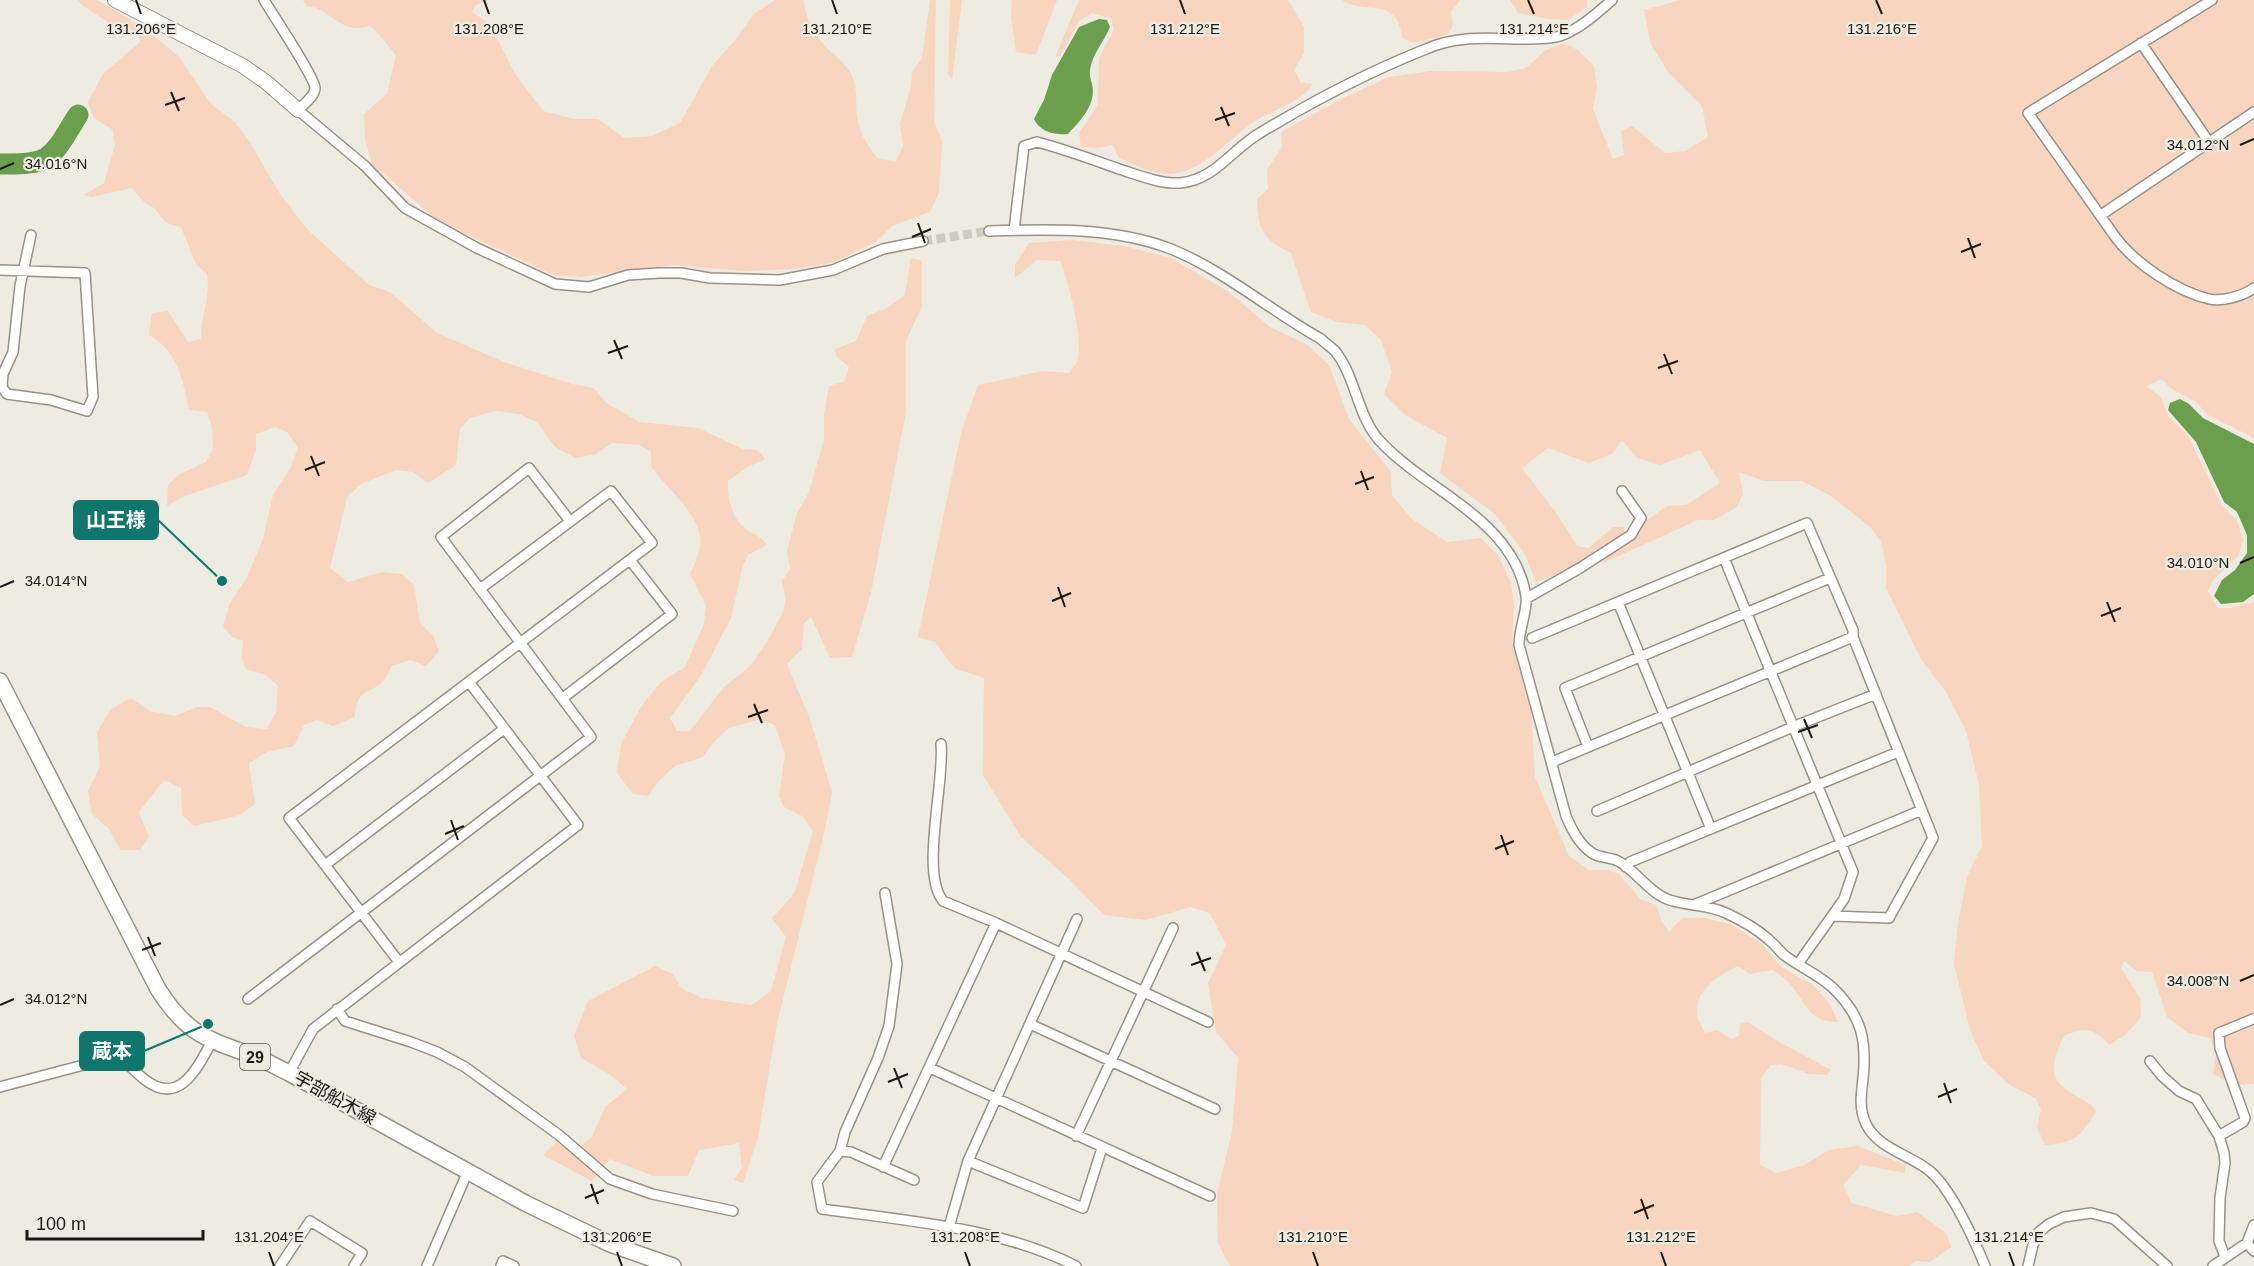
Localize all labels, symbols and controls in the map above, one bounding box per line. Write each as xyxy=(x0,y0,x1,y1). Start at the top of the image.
text: 131.206°E xyxy=(106,20,176,37)
text: 131.208°E xyxy=(454,20,524,37)
text: 131.210°E xyxy=(802,20,872,37)
text: 131.212°E xyxy=(1150,20,1220,37)
text: 131.214°E xyxy=(1499,20,1569,37)
text: 131.216°E xyxy=(1847,20,1917,37)
text: 34.012°N xyxy=(2167,136,2229,153)
text: 34.016°N xyxy=(25,155,87,172)
callout: 山王様 xyxy=(74,501,158,539)
text: 山王様 xyxy=(86,509,146,531)
text: 34.010°N xyxy=(2167,554,2229,571)
text: 34.014°N xyxy=(25,572,87,589)
text: 34.008°N xyxy=(2167,972,2229,989)
text: 34.012°N xyxy=(25,990,87,1007)
callout: 蔵本 xyxy=(80,1032,144,1070)
text: 蔵本 xyxy=(92,1040,132,1062)
road number: 29 xyxy=(240,1044,270,1070)
street label: 宇部船木線 xyxy=(291,1067,379,1129)
scale bar xyxy=(27,1203,202,1241)
text: 100 m xyxy=(36,1214,86,1234)
text: 131.204°E xyxy=(234,1228,304,1245)
text: 131.206°E xyxy=(582,1228,652,1245)
text: 131.208°E xyxy=(930,1228,1000,1245)
text: 131.210°E xyxy=(1278,1228,1348,1245)
text: 131.212°E xyxy=(1626,1228,1696,1245)
text: 131.214°E xyxy=(1974,1228,2044,1245)

